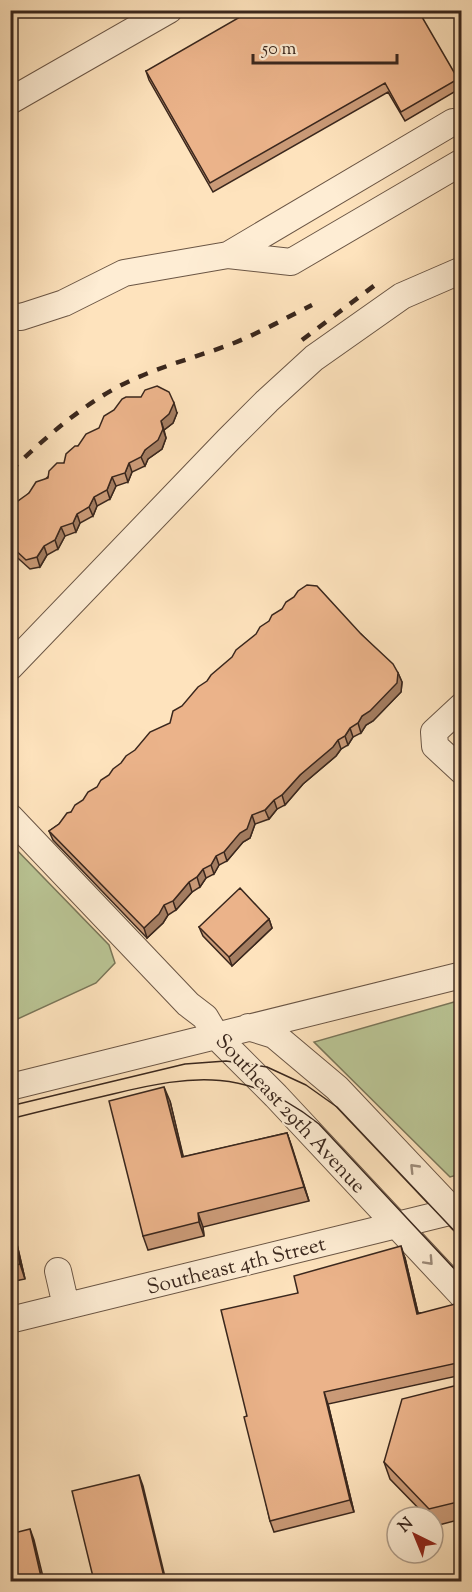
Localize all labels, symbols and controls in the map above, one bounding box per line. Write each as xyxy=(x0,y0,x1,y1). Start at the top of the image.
scale bar xyxy=(253,27,397,65)
text: 50 m xyxy=(261,37,297,63)
street label: Southeast 29th Avenue xyxy=(207,1028,372,1201)
one-way arrow xyxy=(410,1165,421,1176)
street label: Southeast 4th Street xyxy=(144,1230,329,1304)
one-way arrow xyxy=(422,1254,433,1264)
north arrow xyxy=(385,1505,445,1565)
text: N xyxy=(394,1513,419,1539)

